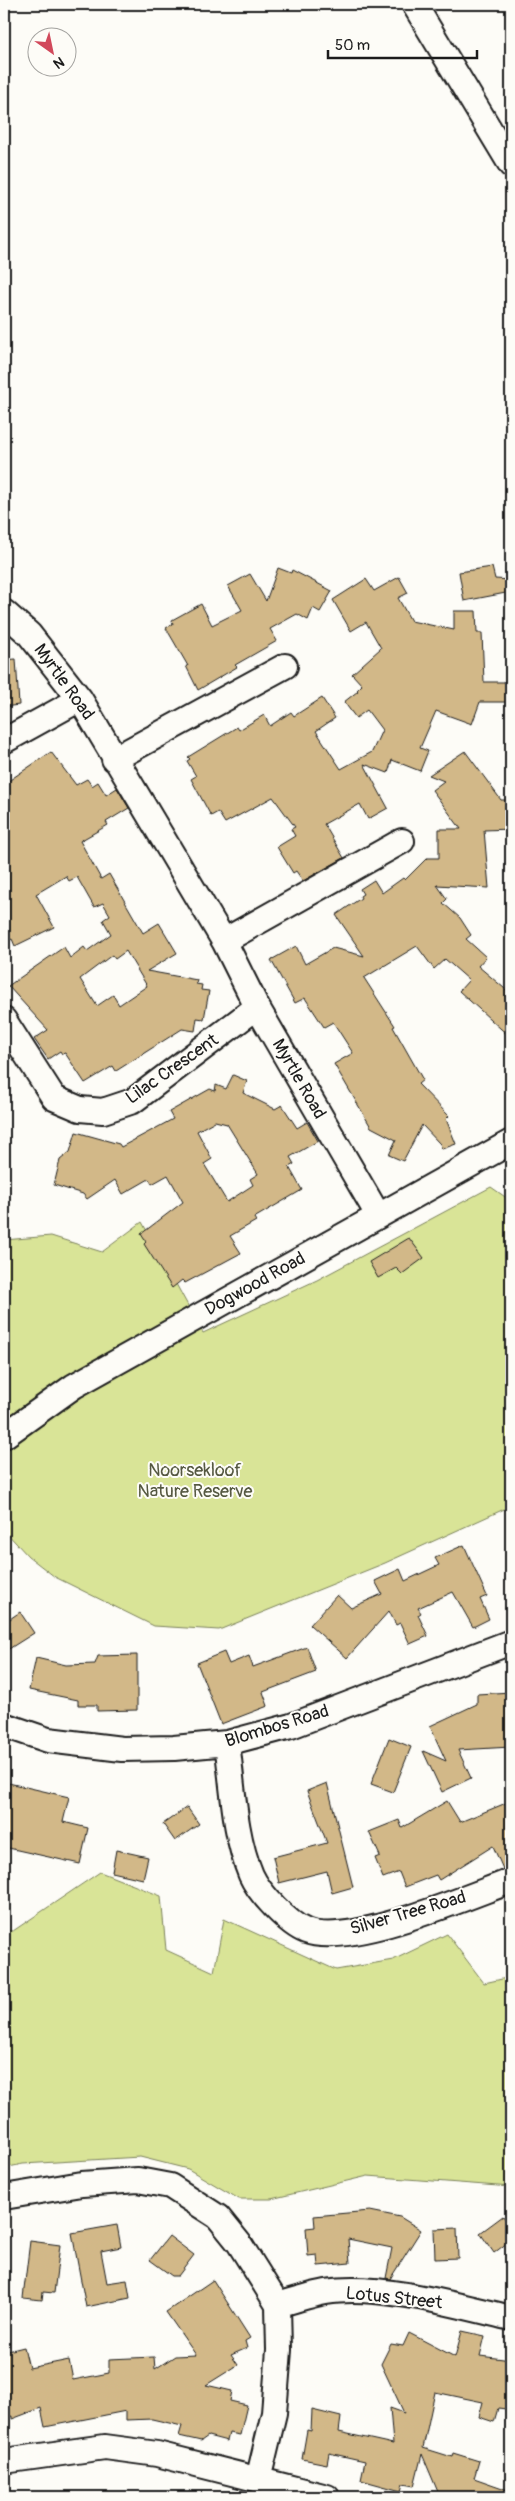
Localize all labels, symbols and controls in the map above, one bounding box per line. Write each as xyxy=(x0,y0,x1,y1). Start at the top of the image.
north arrow xyxy=(28,28,78,78)
scale bar xyxy=(328,28,476,60)
text: 50 m xyxy=(335,36,370,55)
text: N xyxy=(50,53,67,72)
street label: Myrtle Road xyxy=(29,639,99,725)
street label: Lilac Crescent xyxy=(121,1028,223,1109)
street label: Myrtle Road xyxy=(267,1035,331,1123)
street label: Dogwood Road xyxy=(201,1247,309,1321)
park label: Noorsekloof Nature Reserve xyxy=(138,1459,253,1503)
street label: Blombos Road xyxy=(222,1699,332,1753)
street label: Silver Tree Road xyxy=(347,1885,469,1941)
street label: Lotus Street xyxy=(345,2281,444,2315)

